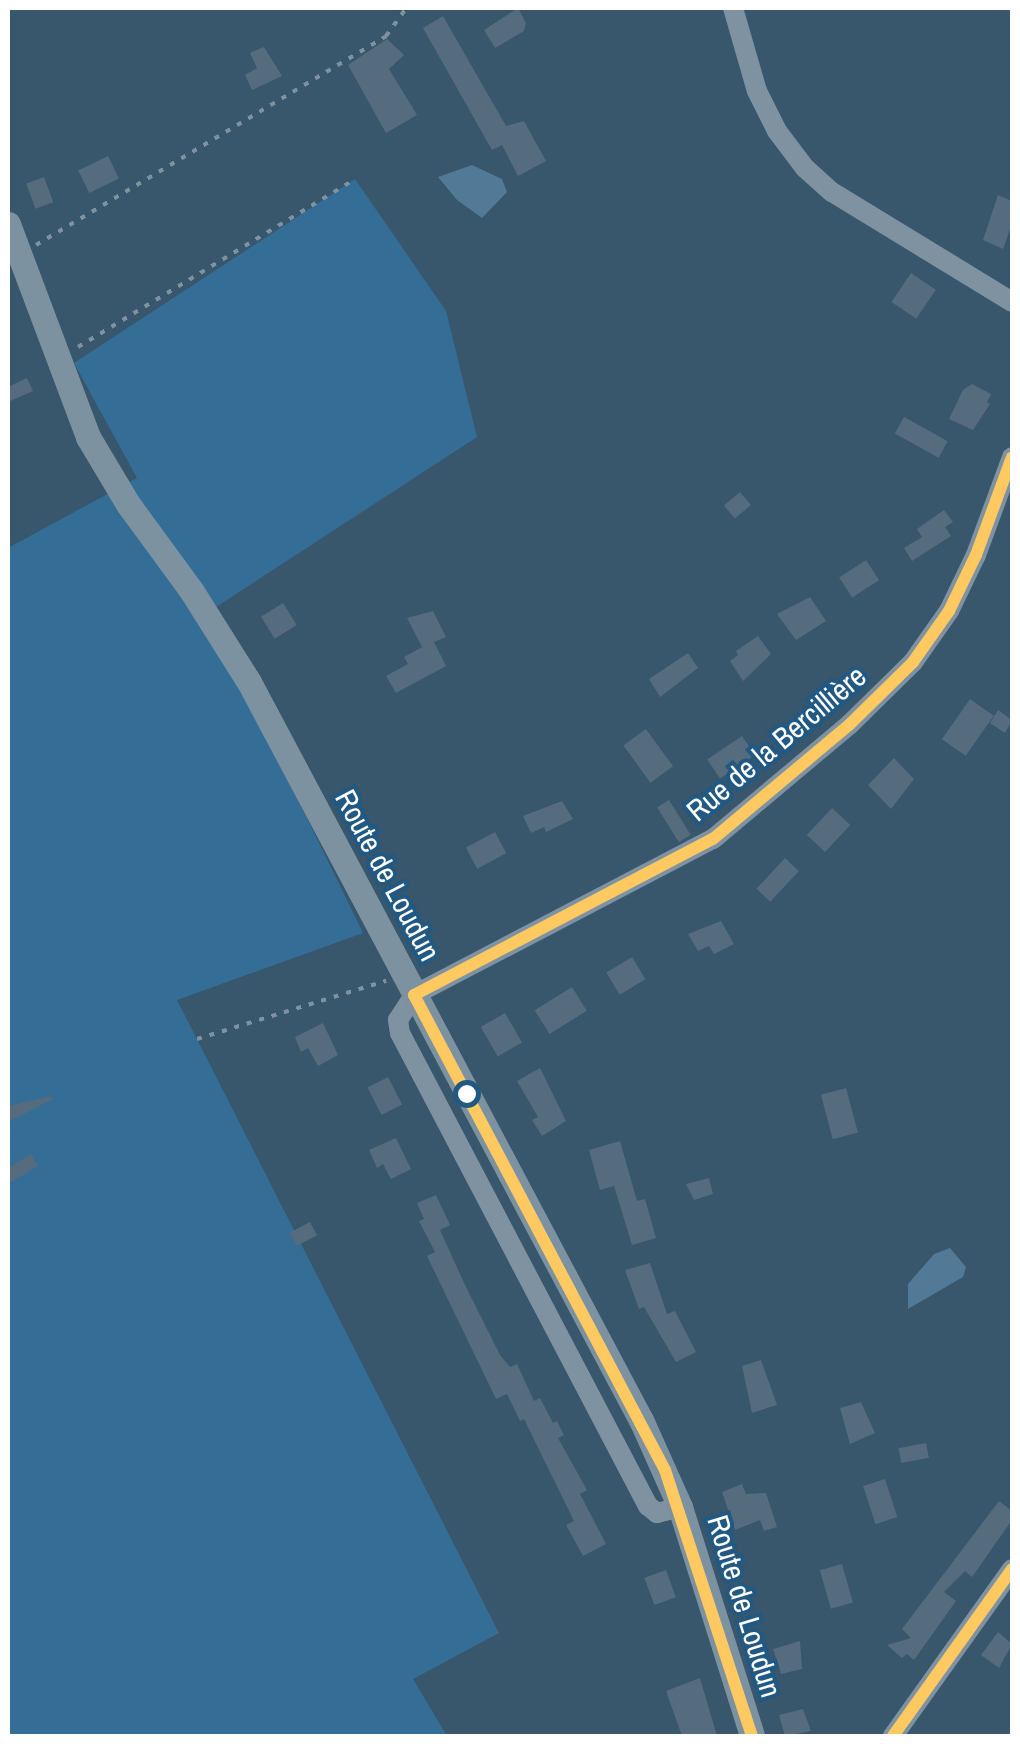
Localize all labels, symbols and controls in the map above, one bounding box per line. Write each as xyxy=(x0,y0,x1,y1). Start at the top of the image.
street label: Rue de la Bercillière xyxy=(679,658,873,828)
street label: Route de Loudun xyxy=(328,783,448,967)
unlabelled marker xyxy=(457,1084,477,1104)
street label: Route de Loudun xyxy=(700,1510,790,1702)

